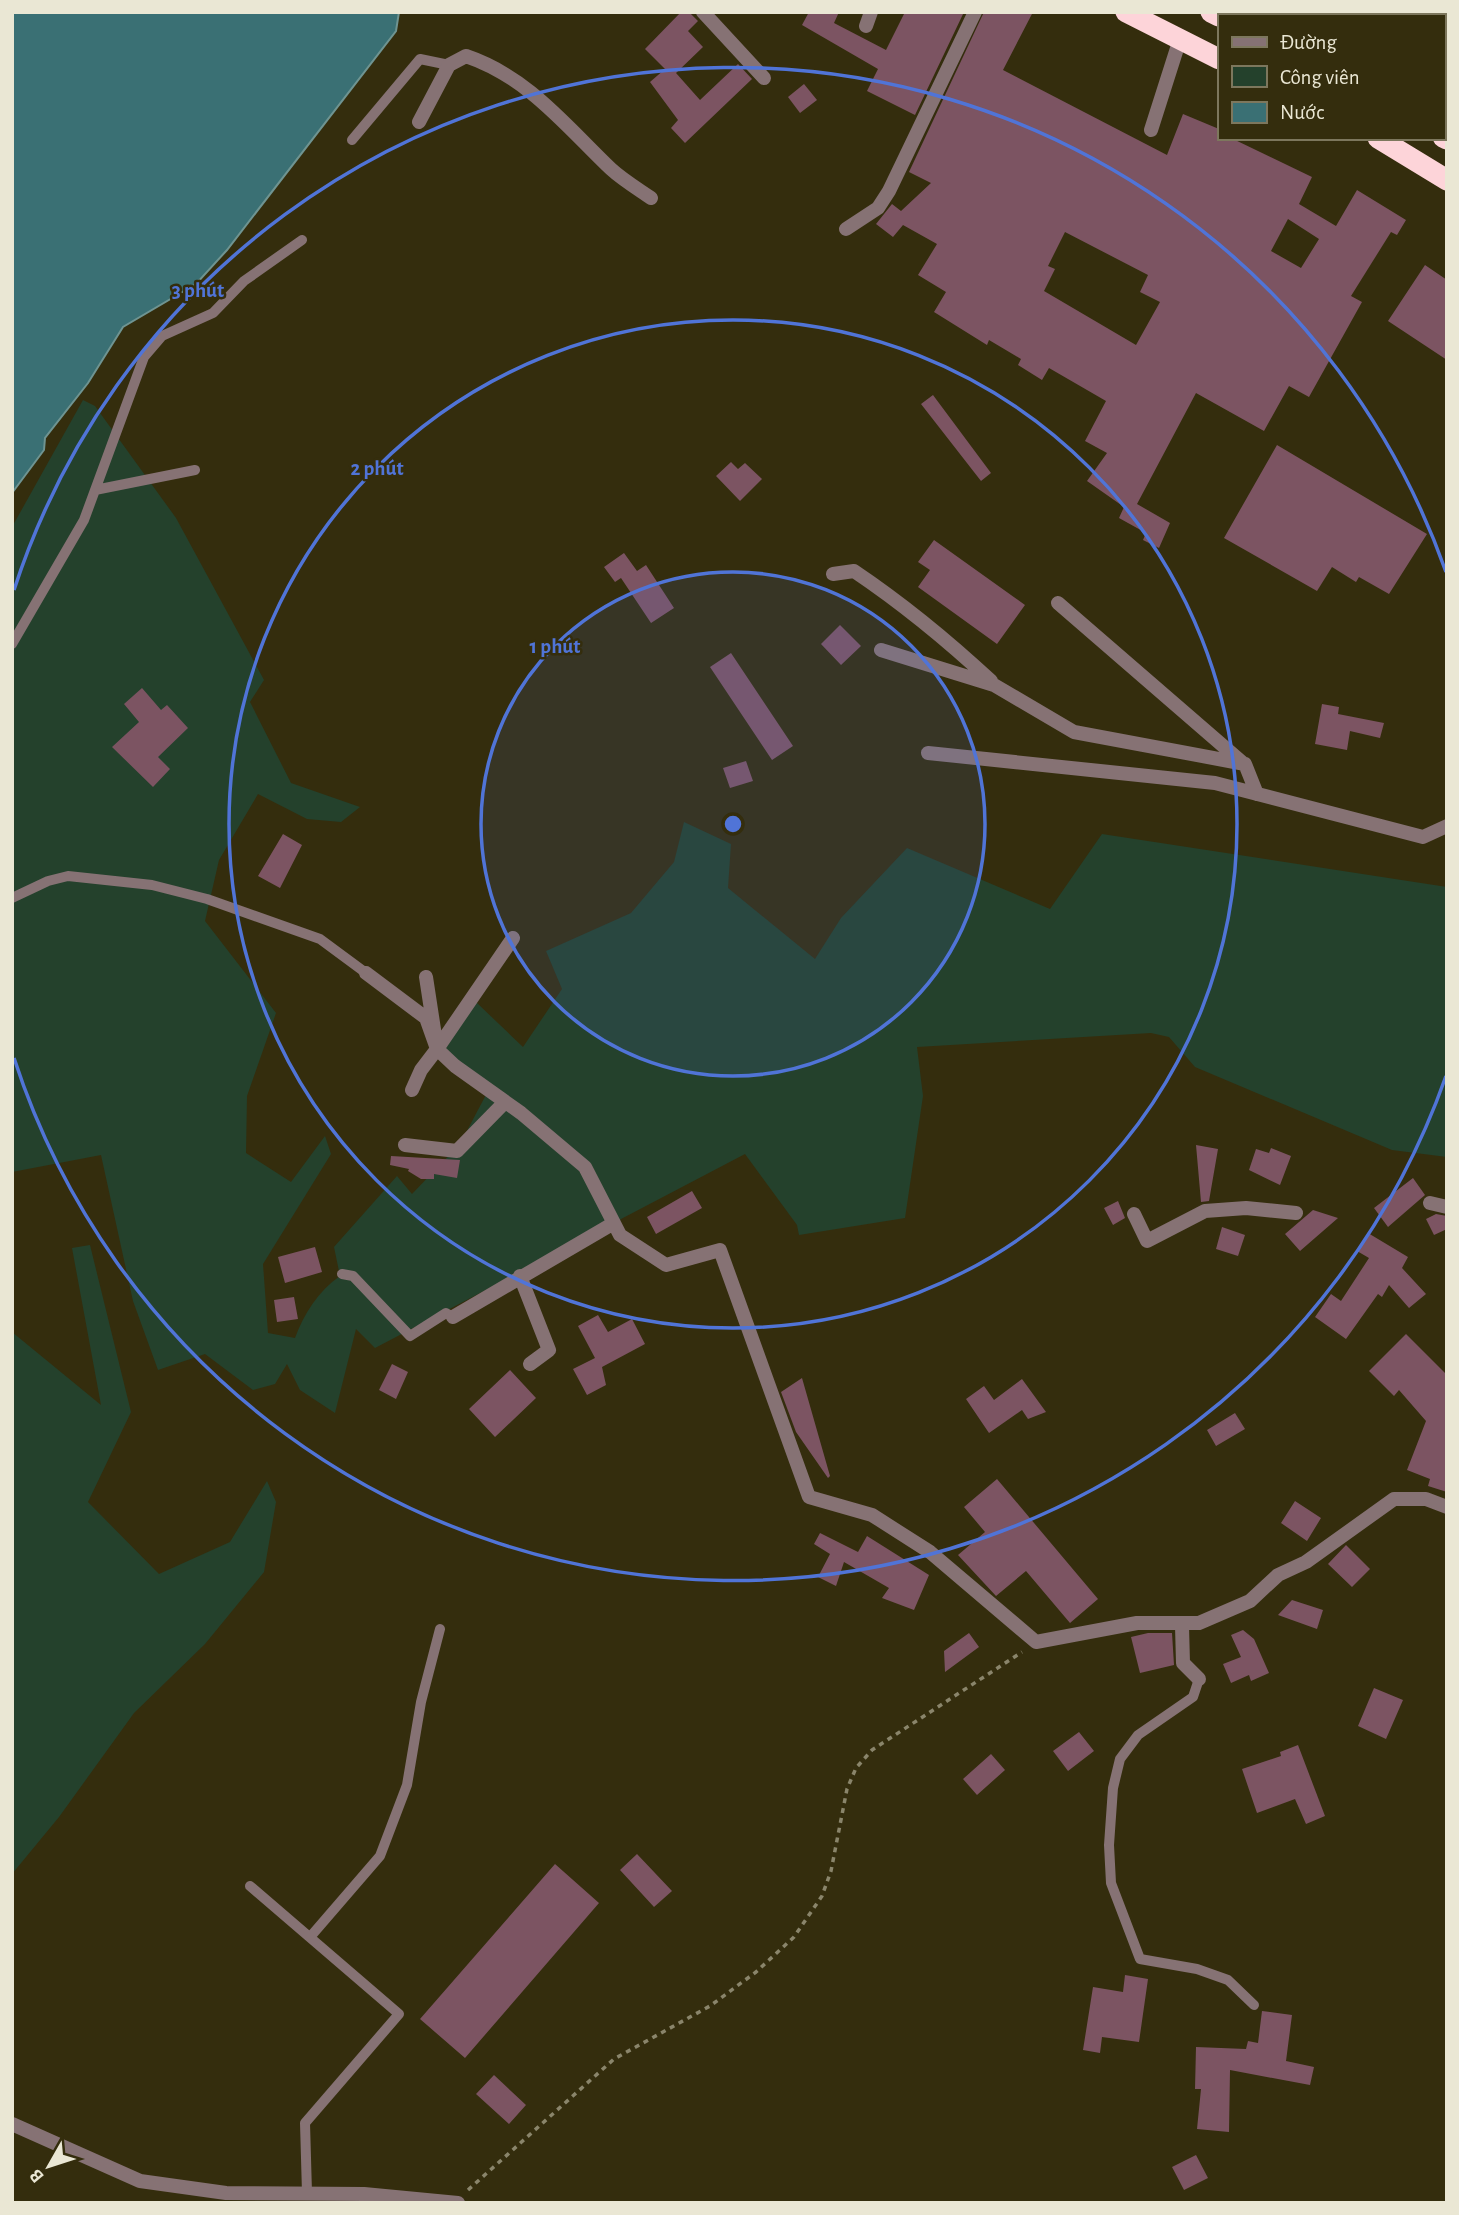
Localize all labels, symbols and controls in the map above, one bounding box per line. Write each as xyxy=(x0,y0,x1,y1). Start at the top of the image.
legend xyxy=(1218,14,1445,140)
text: Đường xyxy=(1280,32,1337,53)
text: Công viên xyxy=(1280,67,1360,88)
text: Nước xyxy=(1280,102,1324,123)
text: 3 phút xyxy=(172,280,224,301)
text: 2 phút xyxy=(350,458,404,479)
text: 1 phút xyxy=(530,636,580,657)
centre of rings xyxy=(721,812,745,836)
north arrow xyxy=(14,2131,84,2201)
text: B xyxy=(26,2165,48,2186)

